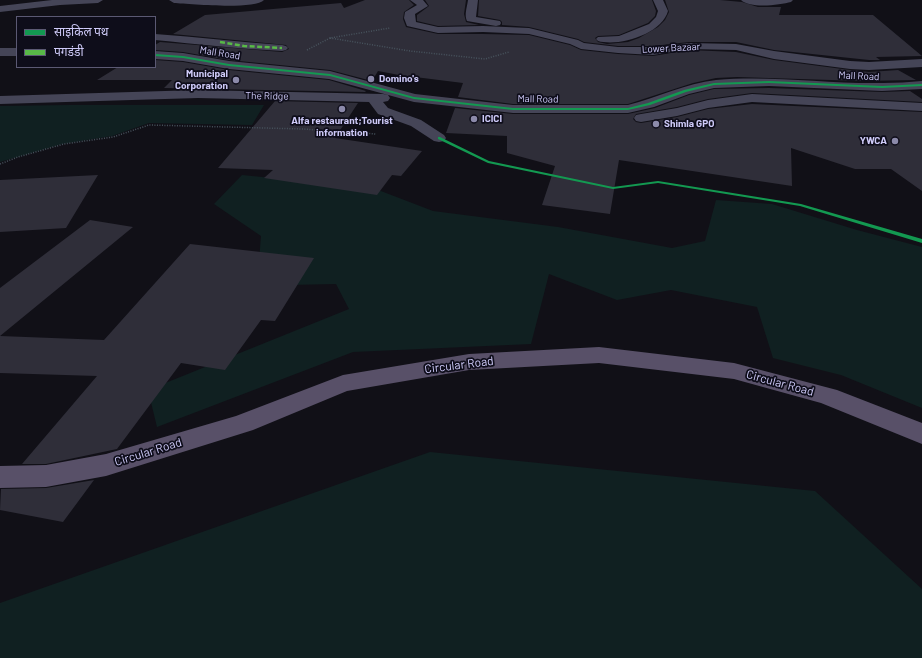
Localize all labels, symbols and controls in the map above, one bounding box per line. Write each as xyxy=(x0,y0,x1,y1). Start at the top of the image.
legend xyxy=(16,16,156,68)
text: साइकिल पथ xyxy=(54,24,108,38)
street label: Lower Bazaar xyxy=(641,40,701,56)
text: पगडंडी xyxy=(54,44,84,58)
street label: Mall Road xyxy=(199,44,241,62)
place label: Municipal Corporation xyxy=(175,68,228,92)
street label: Mall Road xyxy=(838,69,880,83)
place label: Domino's xyxy=(379,73,419,85)
marker: Domino's xyxy=(366,74,376,84)
marker: Municipal Corporation xyxy=(231,75,241,85)
street label: The Ridge xyxy=(245,90,289,102)
street label: Mall Road xyxy=(517,93,559,105)
marker: Alfa restaurant;Tourist information xyxy=(337,104,347,114)
place label: ICICI xyxy=(482,113,502,125)
marker: ICICI xyxy=(469,114,479,124)
place label: Alfa restaurant;Tourist information xyxy=(291,115,393,138)
place label: Shimla GPO xyxy=(664,118,714,130)
marker: Shimla GPO xyxy=(651,119,661,129)
place label: YWCA xyxy=(860,135,887,147)
marker: YWCA xyxy=(890,136,900,146)
street label: Circular Road xyxy=(424,354,494,376)
street label: Circular Road xyxy=(745,367,815,399)
street label: Circular Road xyxy=(113,435,183,469)

